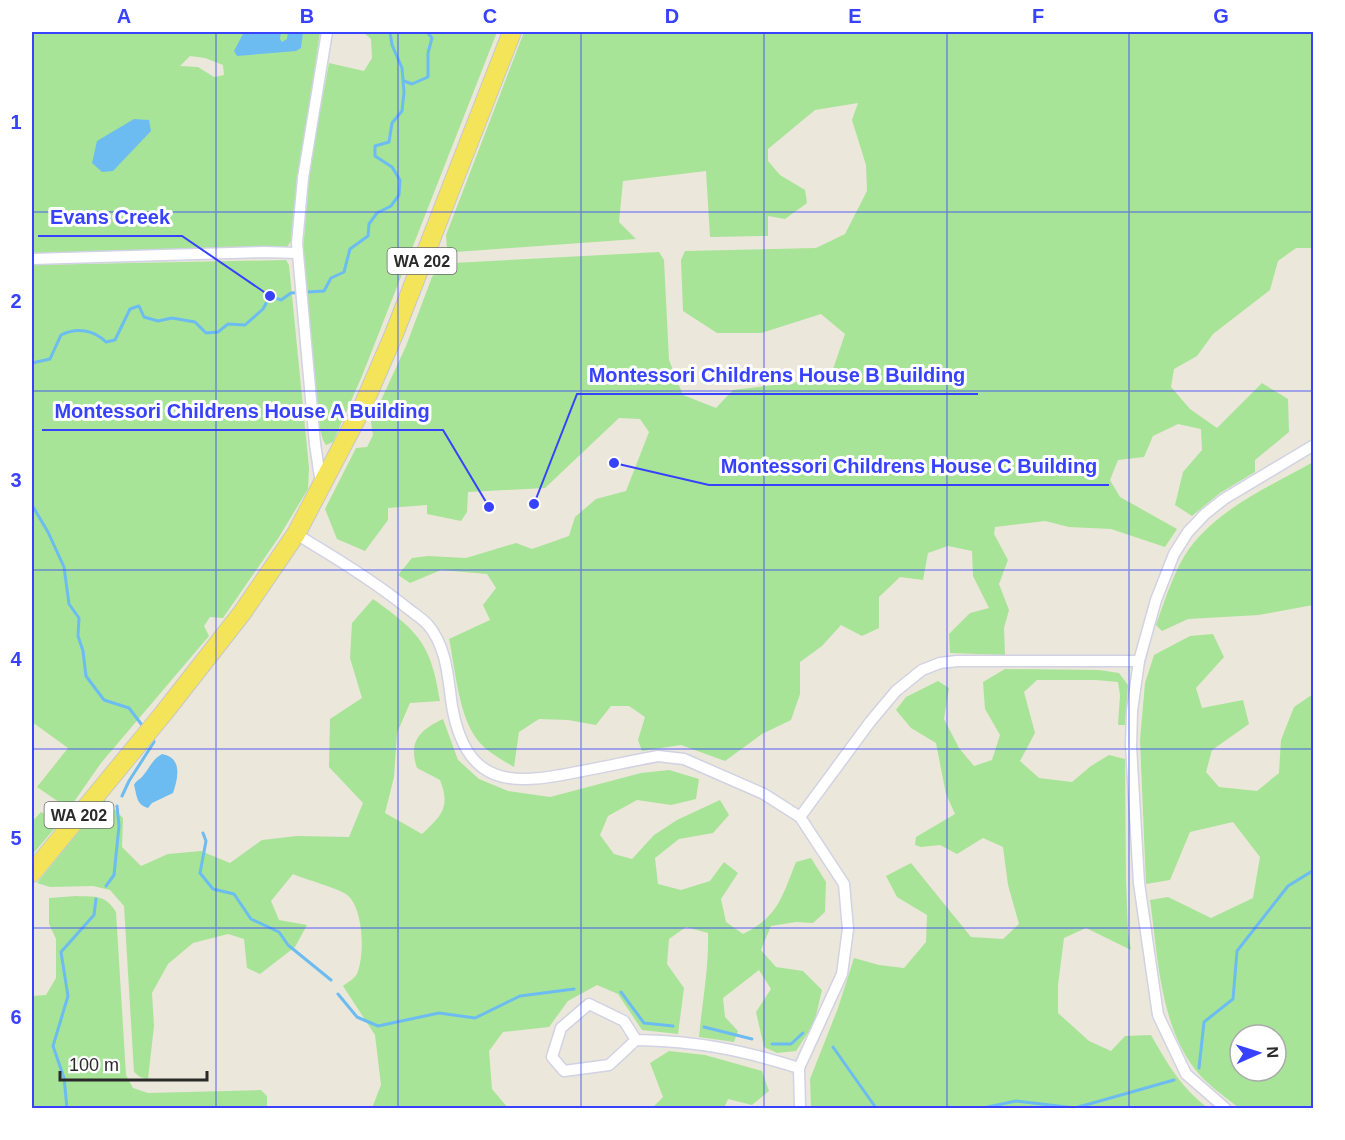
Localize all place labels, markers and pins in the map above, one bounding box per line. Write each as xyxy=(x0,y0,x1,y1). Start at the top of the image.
callout: Evans Creek xyxy=(38,198,182,236)
callout: Montessori Childrens House B Building xyxy=(577,356,978,394)
callout: Montessori Childrens House A Building xyxy=(42,392,443,430)
callout: Montessori Childrens House C Building xyxy=(709,447,1109,485)

